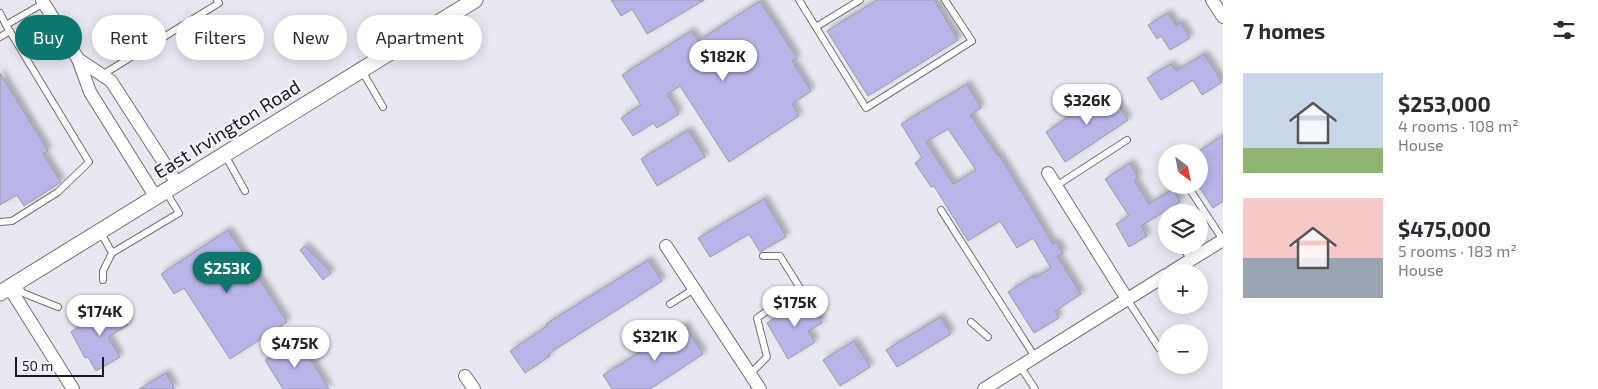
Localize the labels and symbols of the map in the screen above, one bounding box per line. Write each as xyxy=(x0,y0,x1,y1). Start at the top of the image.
pin: $182K xyxy=(688,39,758,82)
street label: East Irvington Road xyxy=(149,74,304,183)
pin: $326K xyxy=(1052,84,1122,126)
north arrow xyxy=(1158,144,1208,194)
pin: $253K xyxy=(192,252,262,294)
pin: $175K xyxy=(760,286,830,328)
pin: $174K xyxy=(65,294,135,337)
pin: $321K xyxy=(620,320,690,362)
pin: $475K xyxy=(260,326,330,369)
scale bar xyxy=(15,354,104,377)

